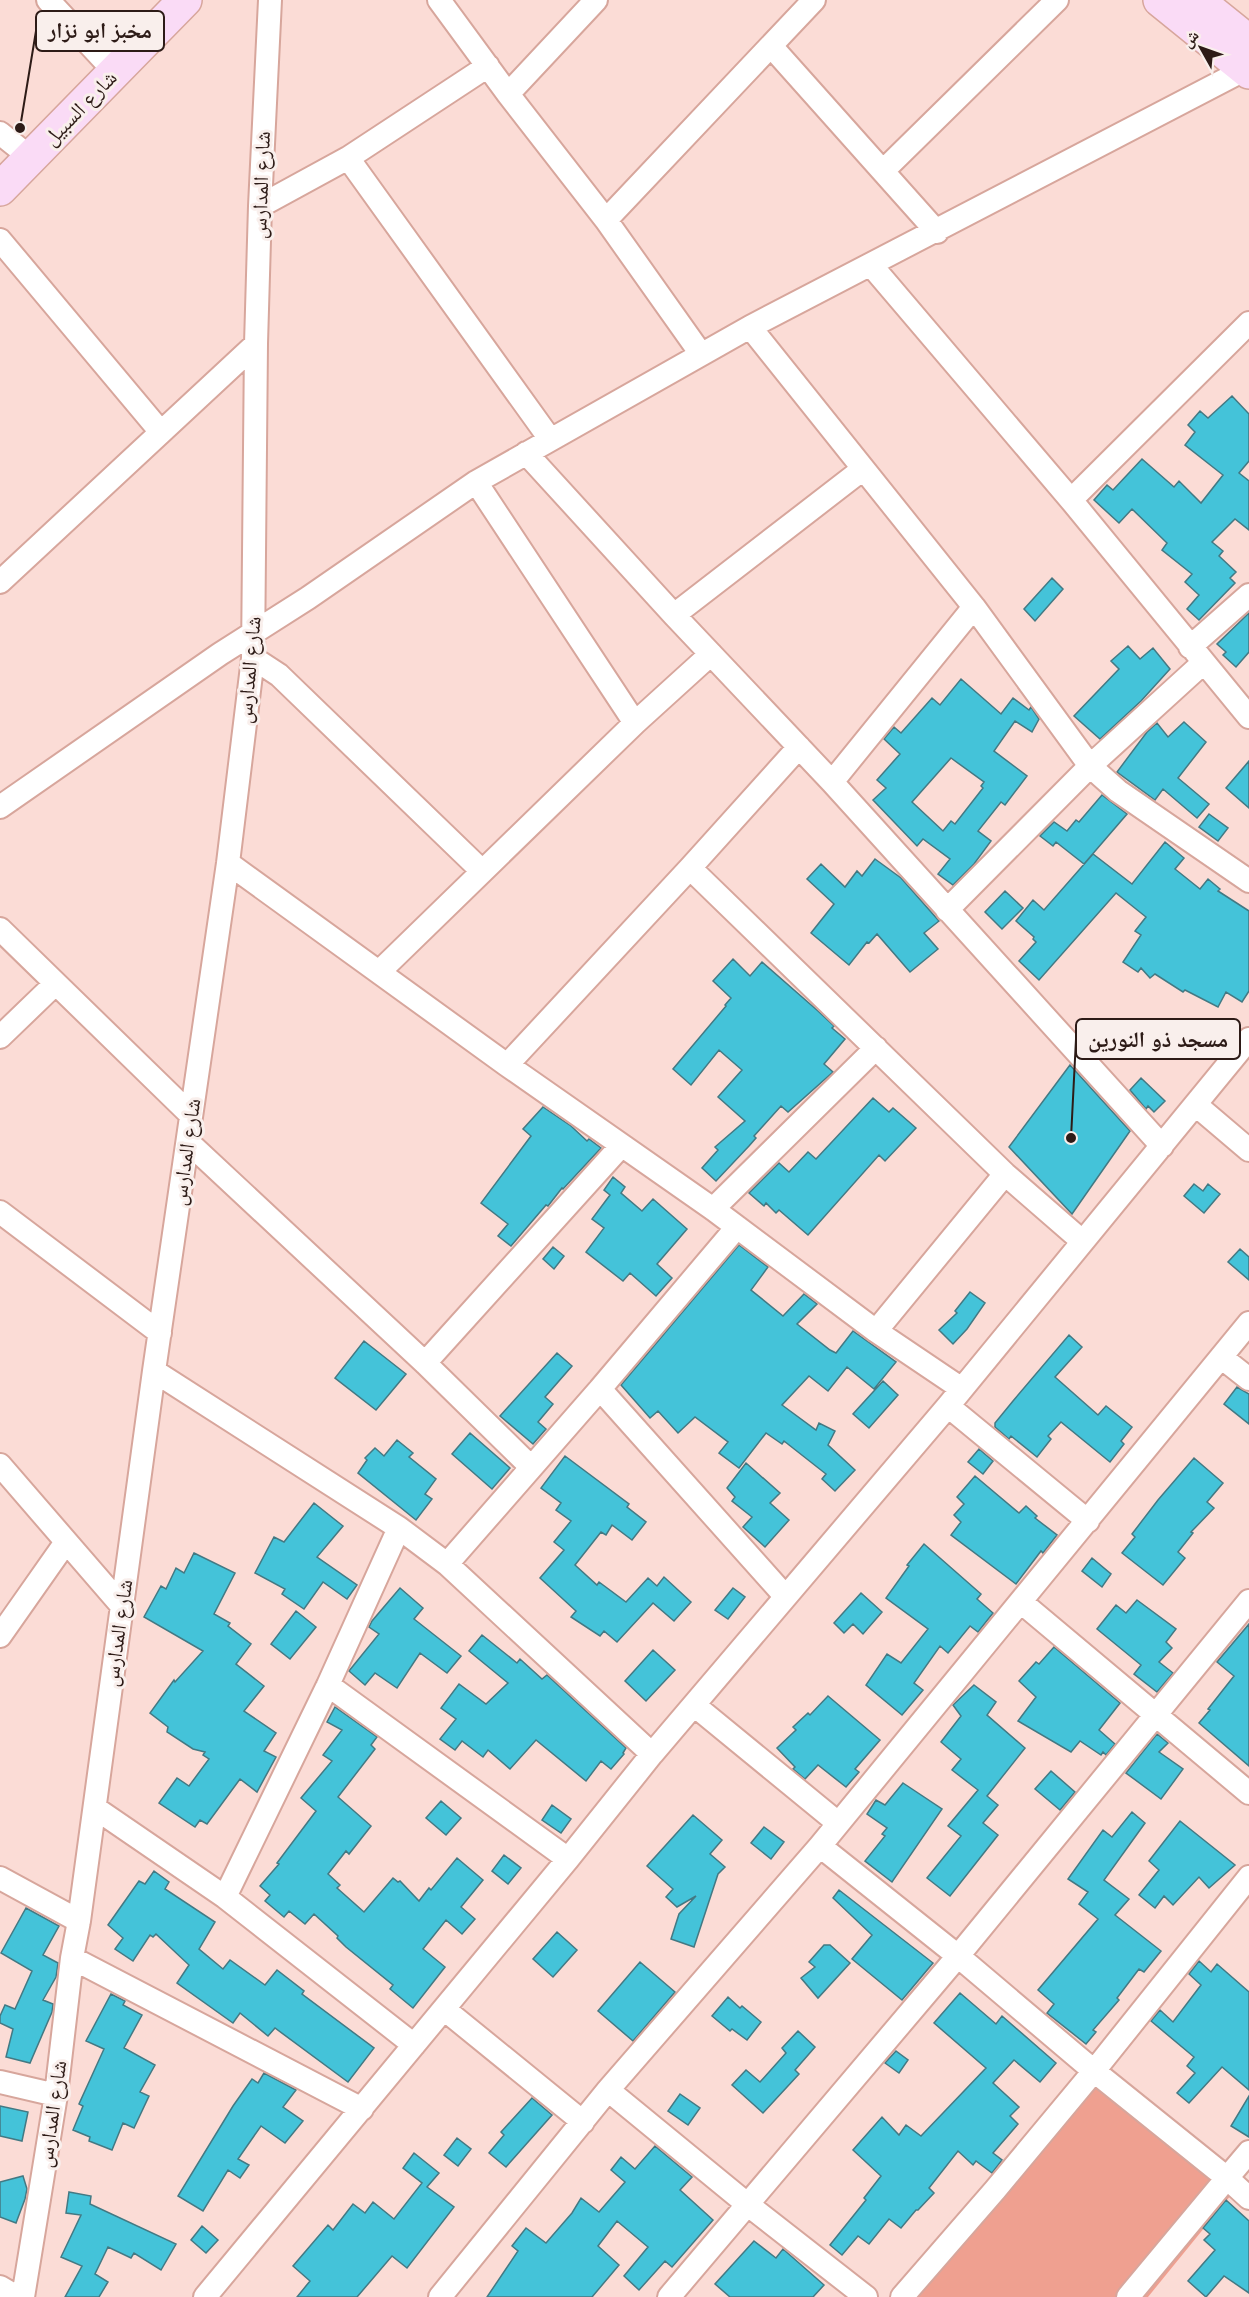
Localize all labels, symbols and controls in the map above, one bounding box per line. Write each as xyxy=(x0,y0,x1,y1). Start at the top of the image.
callout: مخبز ابو نزار xyxy=(36,11,164,51)
text: مخبز ابو نزار xyxy=(47,16,152,44)
north arrow xyxy=(1171,18,1231,78)
text: ش xyxy=(1176,25,1203,51)
street label: شارع السبيل xyxy=(37,64,122,151)
street label: شارع المدارس xyxy=(245,131,276,239)
street label: شارع المدارس xyxy=(230,615,267,725)
callout: مسجد ذو النورين xyxy=(1076,1019,1240,1059)
text: مسجد ذو النورين xyxy=(1088,1025,1228,1053)
street label: شارع المدارس xyxy=(165,1097,206,1207)
street label: شارع المدارس xyxy=(97,1578,138,1688)
street label: شارع المدارس xyxy=(31,2059,72,2169)

